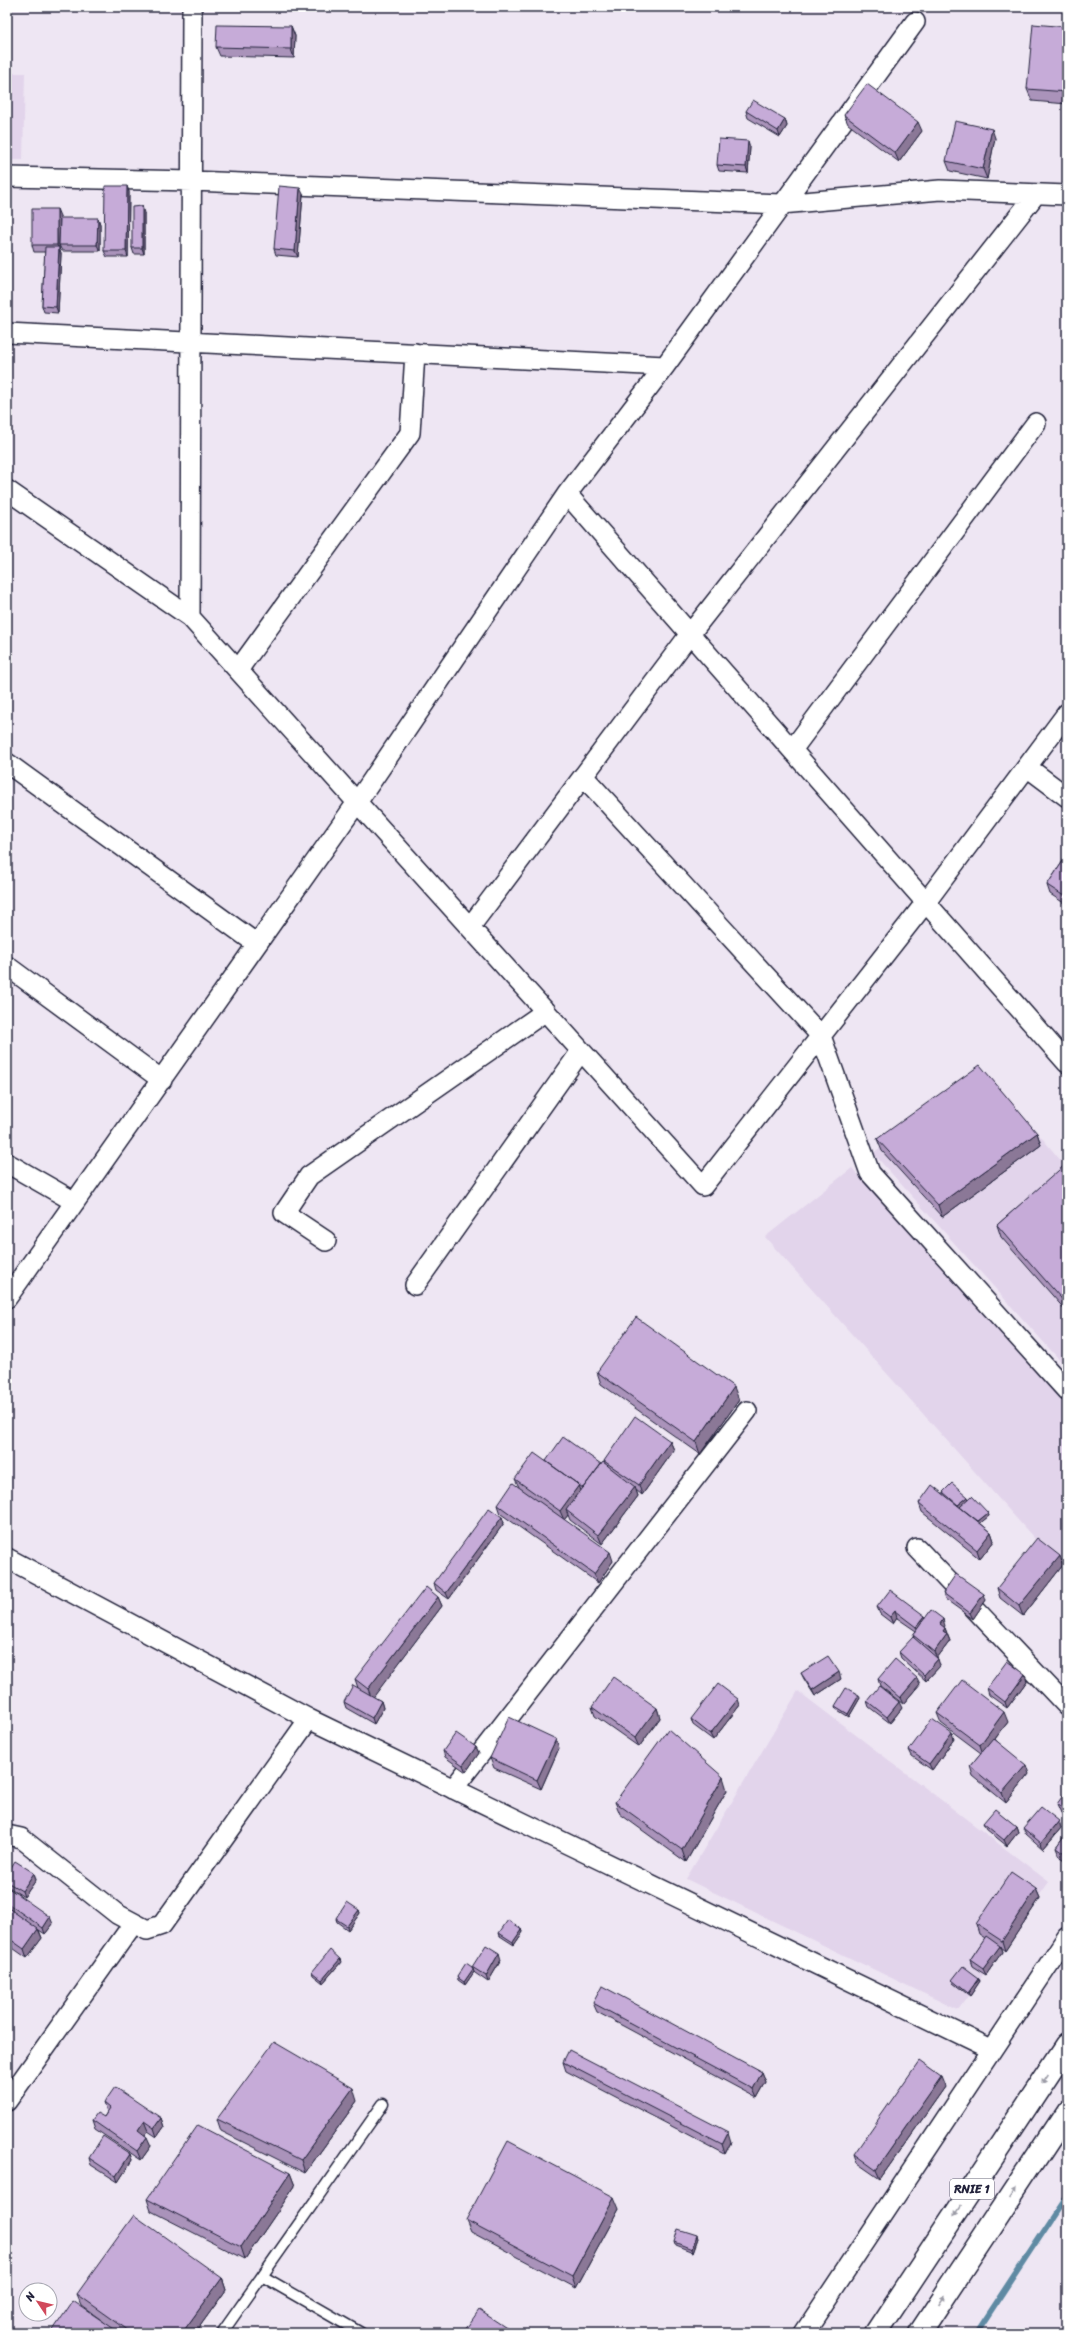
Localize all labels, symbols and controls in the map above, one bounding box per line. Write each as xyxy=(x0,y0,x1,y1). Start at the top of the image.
one-way arrow xyxy=(1042,2072,1049,2084)
road number: RNIE 1 xyxy=(950,2179,994,2199)
one-way arrow xyxy=(1010,2186,1017,2198)
one-way arrow xyxy=(954,2204,962,2215)
north arrow xyxy=(18,2282,58,2322)
text: N xyxy=(20,2288,40,2306)
one-way arrow xyxy=(938,2295,945,2306)

